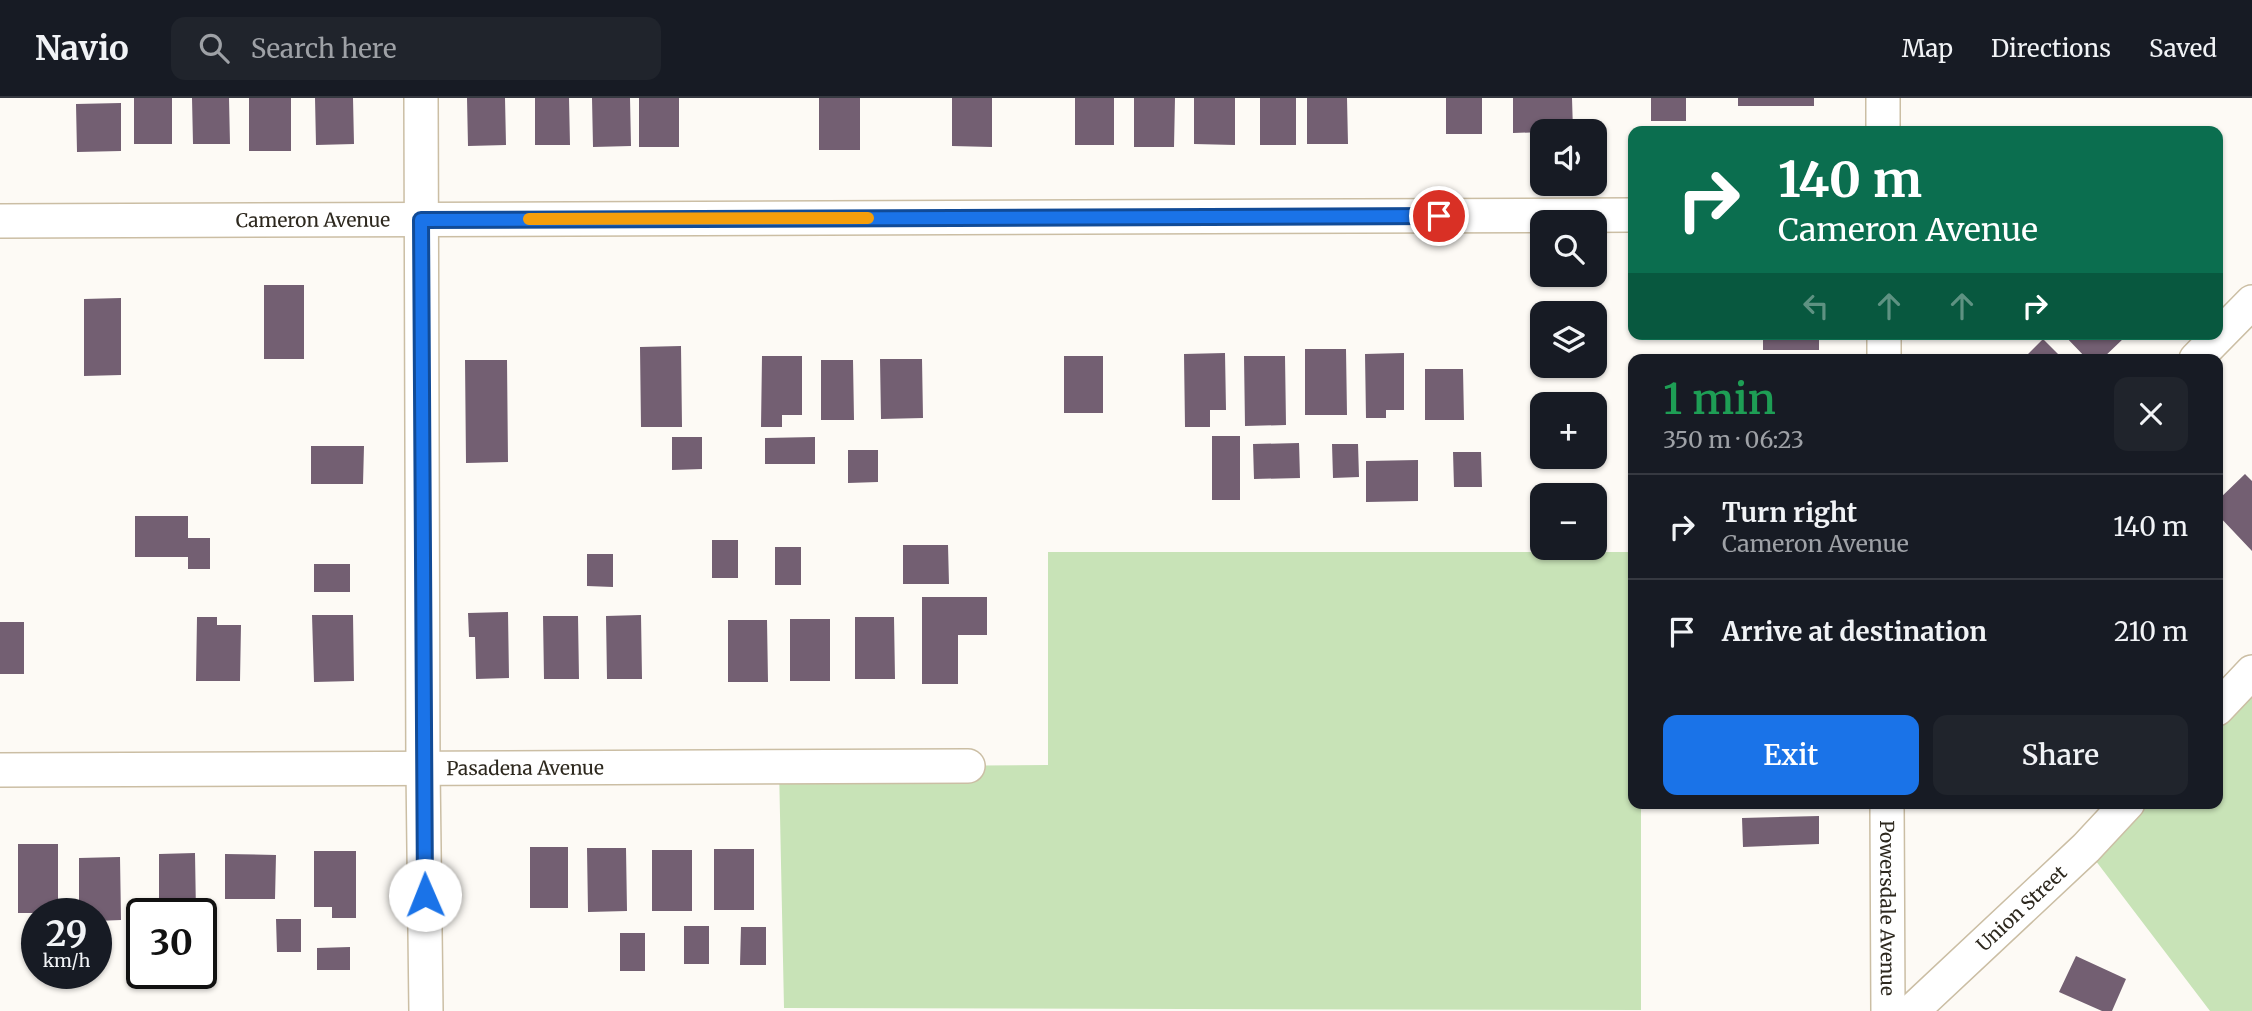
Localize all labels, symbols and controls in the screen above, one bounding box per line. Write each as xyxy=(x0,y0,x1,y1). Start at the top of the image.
search box xyxy=(171,17,661,80)
text: Navio xyxy=(35,28,129,69)
icon: search xyxy=(195,29,233,67)
text: Search here xyxy=(251,32,396,65)
text: Map xyxy=(1902,33,1953,64)
text: Directions xyxy=(1991,33,2111,64)
text: Saved xyxy=(2149,33,2217,64)
map controls xyxy=(1530,119,1607,560)
button: sound xyxy=(1530,119,1607,196)
text: 140 m xyxy=(1778,149,1922,210)
icon: right xyxy=(1663,154,1754,245)
pin xyxy=(1409,186,1469,246)
icon: arrive xyxy=(1420,197,1458,235)
street label: Cameron Avenue xyxy=(236,208,390,232)
button: search xyxy=(1530,210,1607,287)
text: Cameron Avenue xyxy=(1778,210,2038,250)
icon: left xyxy=(1797,287,1835,325)
icon: ahead xyxy=(1870,287,1908,325)
icon: ahead xyxy=(1943,287,1981,325)
icon: right xyxy=(2016,287,2054,325)
button: layers xyxy=(1530,301,1607,378)
text: 1 min xyxy=(1663,373,1776,425)
button: close xyxy=(2114,377,2188,451)
button: + xyxy=(1530,392,1607,469)
text: 350 m · 06:23 xyxy=(1663,425,1804,454)
button: − xyxy=(1530,483,1607,560)
text: Turn right xyxy=(1722,496,1857,529)
icon: right xyxy=(1663,508,1701,546)
text: 140 m xyxy=(2113,510,2188,543)
text: Cameron Avenue xyxy=(1722,529,1909,558)
icon: arrive xyxy=(1663,613,1701,651)
text: Arrive at destination xyxy=(1722,615,1987,648)
text: 210 m xyxy=(2114,615,2188,648)
button: Exit xyxy=(1663,715,1919,795)
button: Share xyxy=(1933,715,2188,795)
street label: Pasadena Avenue xyxy=(446,756,604,780)
street label: Powersdale Avenue xyxy=(1875,820,1900,996)
position arrow xyxy=(388,858,462,932)
street label: Union Street xyxy=(1971,860,2072,957)
speed limit sign: 30 xyxy=(126,898,217,989)
text: 29 xyxy=(46,912,87,956)
text: km/h xyxy=(43,949,90,972)

